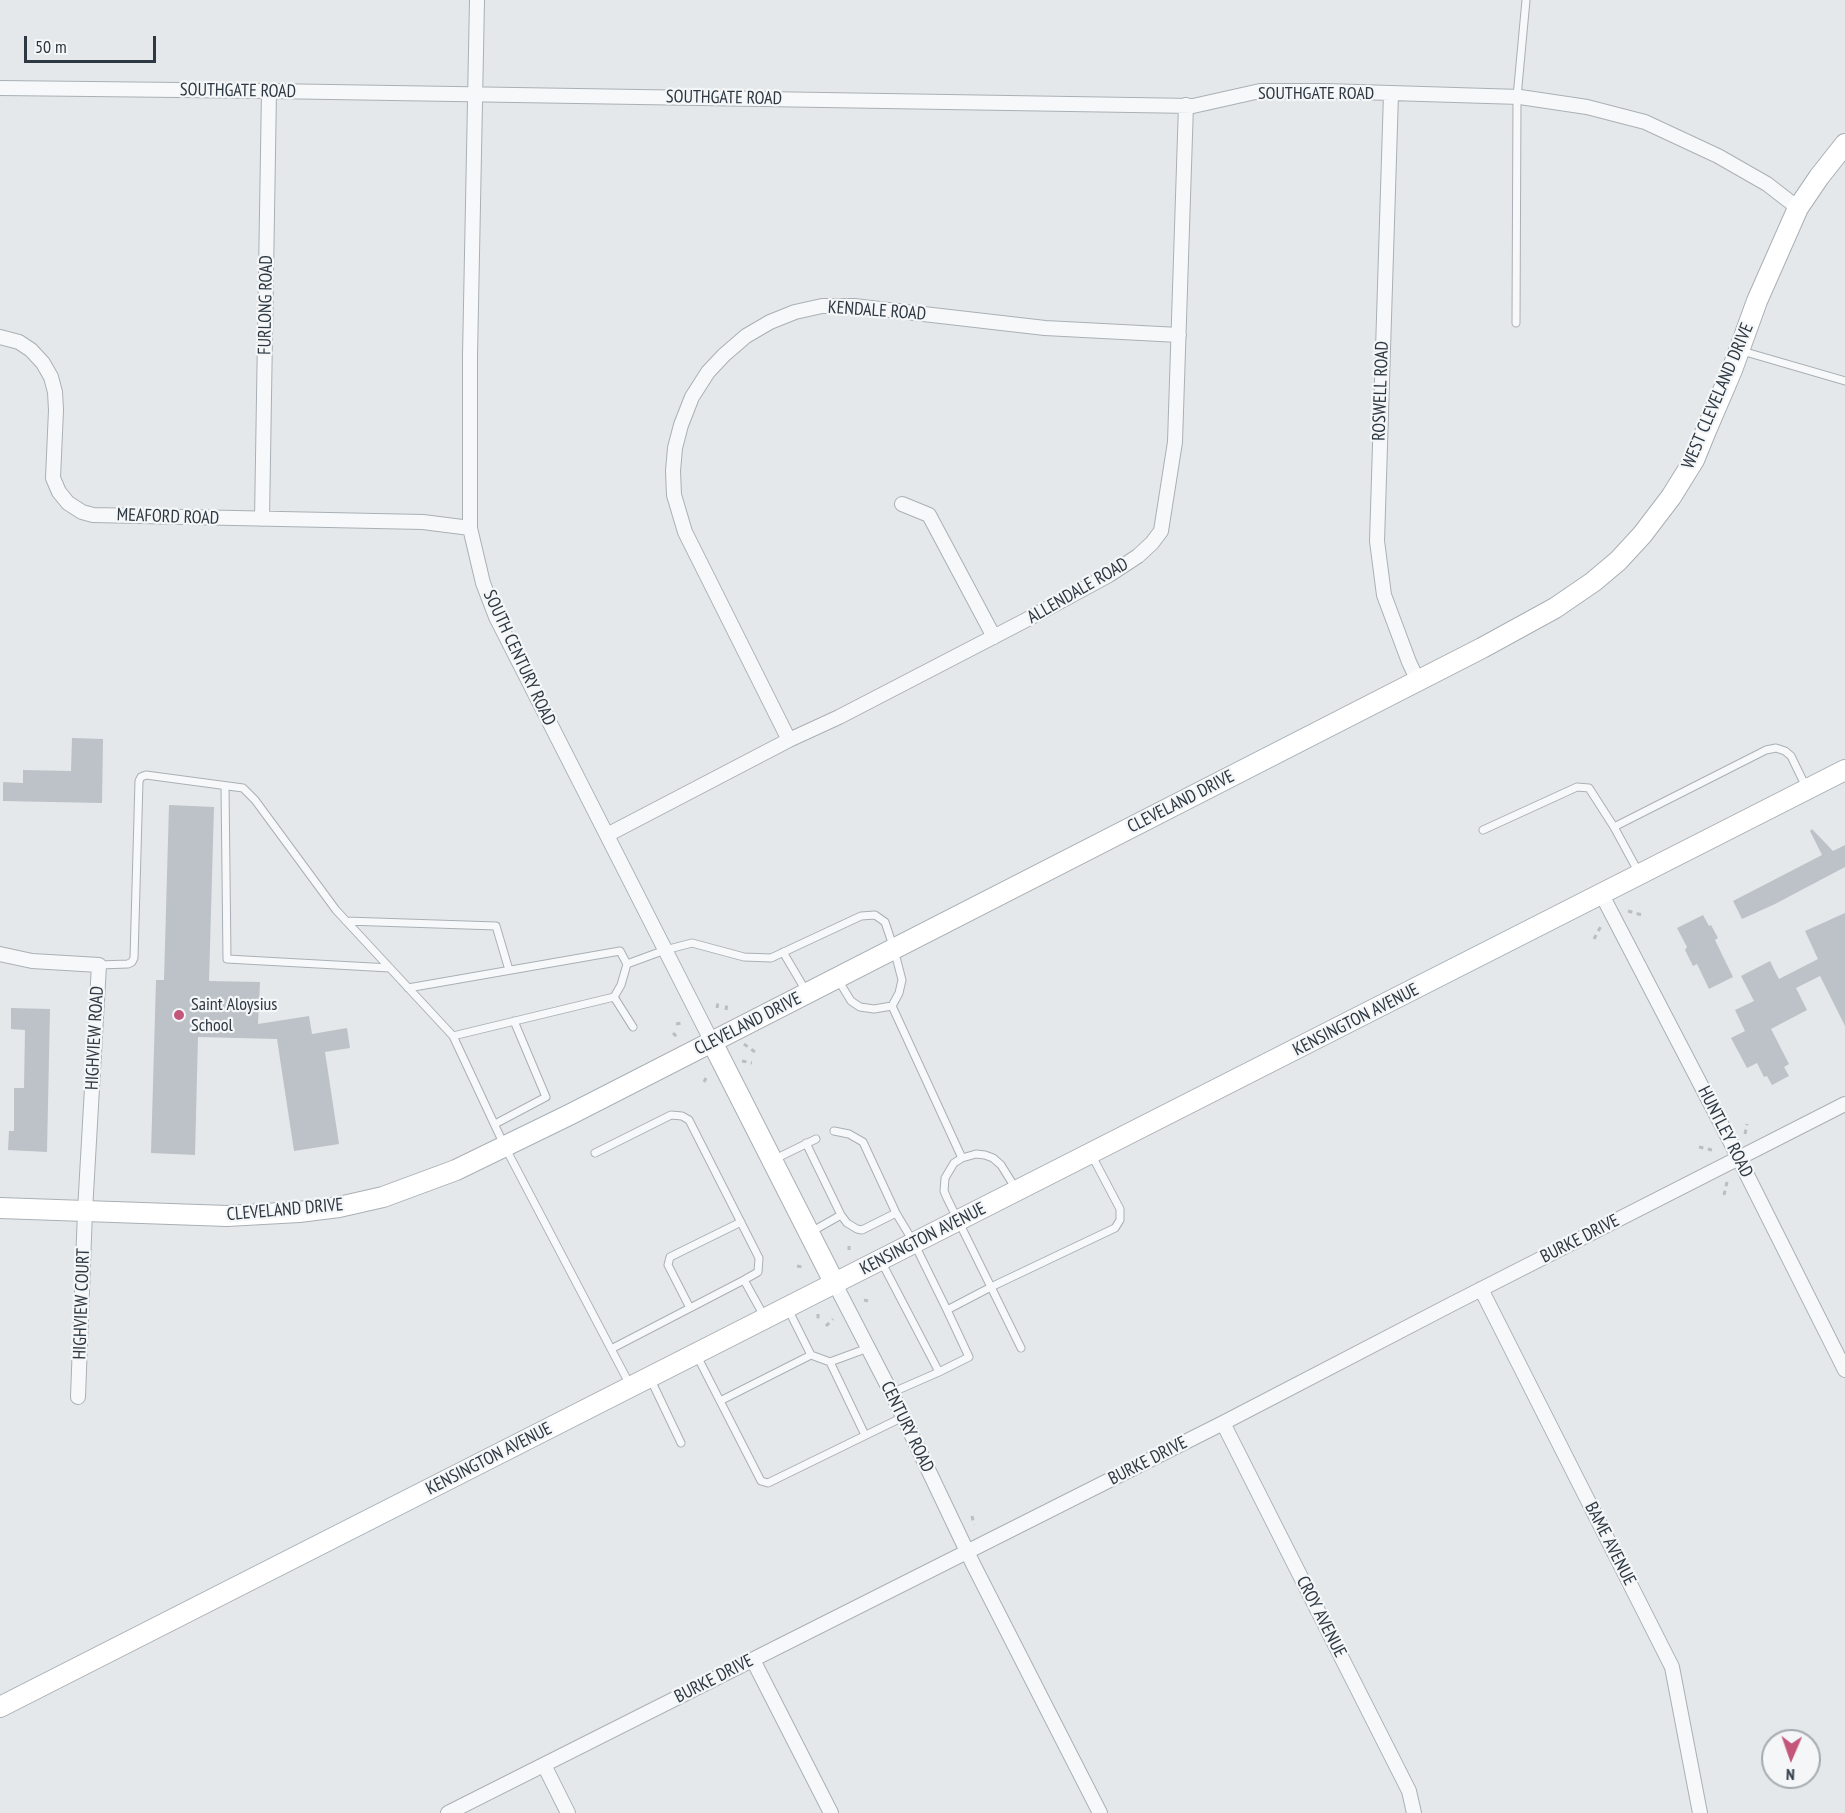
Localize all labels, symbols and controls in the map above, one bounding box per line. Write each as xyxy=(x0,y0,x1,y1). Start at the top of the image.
scale bar xyxy=(27,24,159,62)
text: 50 m xyxy=(35,35,67,58)
street label: SOUTHGATE ROAD xyxy=(180,79,296,103)
street label: SOUTHGATE ROAD xyxy=(1258,83,1374,105)
street label: SOUTHGATE ROAD xyxy=(666,86,782,110)
street label: FURLONG ROAD xyxy=(254,255,278,355)
street label: KENDALE ROAD xyxy=(827,297,927,325)
street label: WEST CLEVELAND DRIVE xyxy=(1678,320,1758,472)
street label: ROSWELL ROAD xyxy=(1368,341,1394,441)
street label: MEAFORD ROAD xyxy=(116,504,220,530)
street label: ALLENDALE ROAD xyxy=(1024,553,1132,629)
street label: SOUTH CENTURY ROAD xyxy=(478,587,560,729)
street label: CLEVELAND DRIVE xyxy=(1124,766,1238,838)
street label: KENSINGTON AVENUE xyxy=(1290,979,1422,1061)
street label: HIGHVIEW ROAD xyxy=(81,985,109,1091)
street label: CLEVELAND DRIVE xyxy=(691,988,805,1060)
place label: Saint Aloysius School xyxy=(191,994,277,1036)
marker: Saint Aloysius School xyxy=(172,1008,186,1022)
street label: HUNTLEY ROAD xyxy=(1693,1083,1757,1181)
street label: CLEVELAND DRIVE xyxy=(226,1194,344,1226)
street label: KENSINGTON AVENUE xyxy=(857,1198,989,1280)
street label: BURKE DRIVE xyxy=(1537,1210,1623,1268)
street label: HIGHVIEW COURT xyxy=(69,1248,95,1360)
street label: CENTURY ROAD xyxy=(876,1378,938,1476)
street label: KENSINGTON AVENUE xyxy=(423,1418,555,1500)
street label: BURKE DRIVE xyxy=(1105,1432,1191,1490)
street label: BAME AVENUE xyxy=(1580,1499,1640,1589)
street label: CROY AVENUE xyxy=(1291,1573,1351,1661)
street label: BURKE DRIVE xyxy=(671,1650,757,1708)
north arrow xyxy=(1761,1729,1821,1789)
text: N xyxy=(1786,1765,1795,1785)

